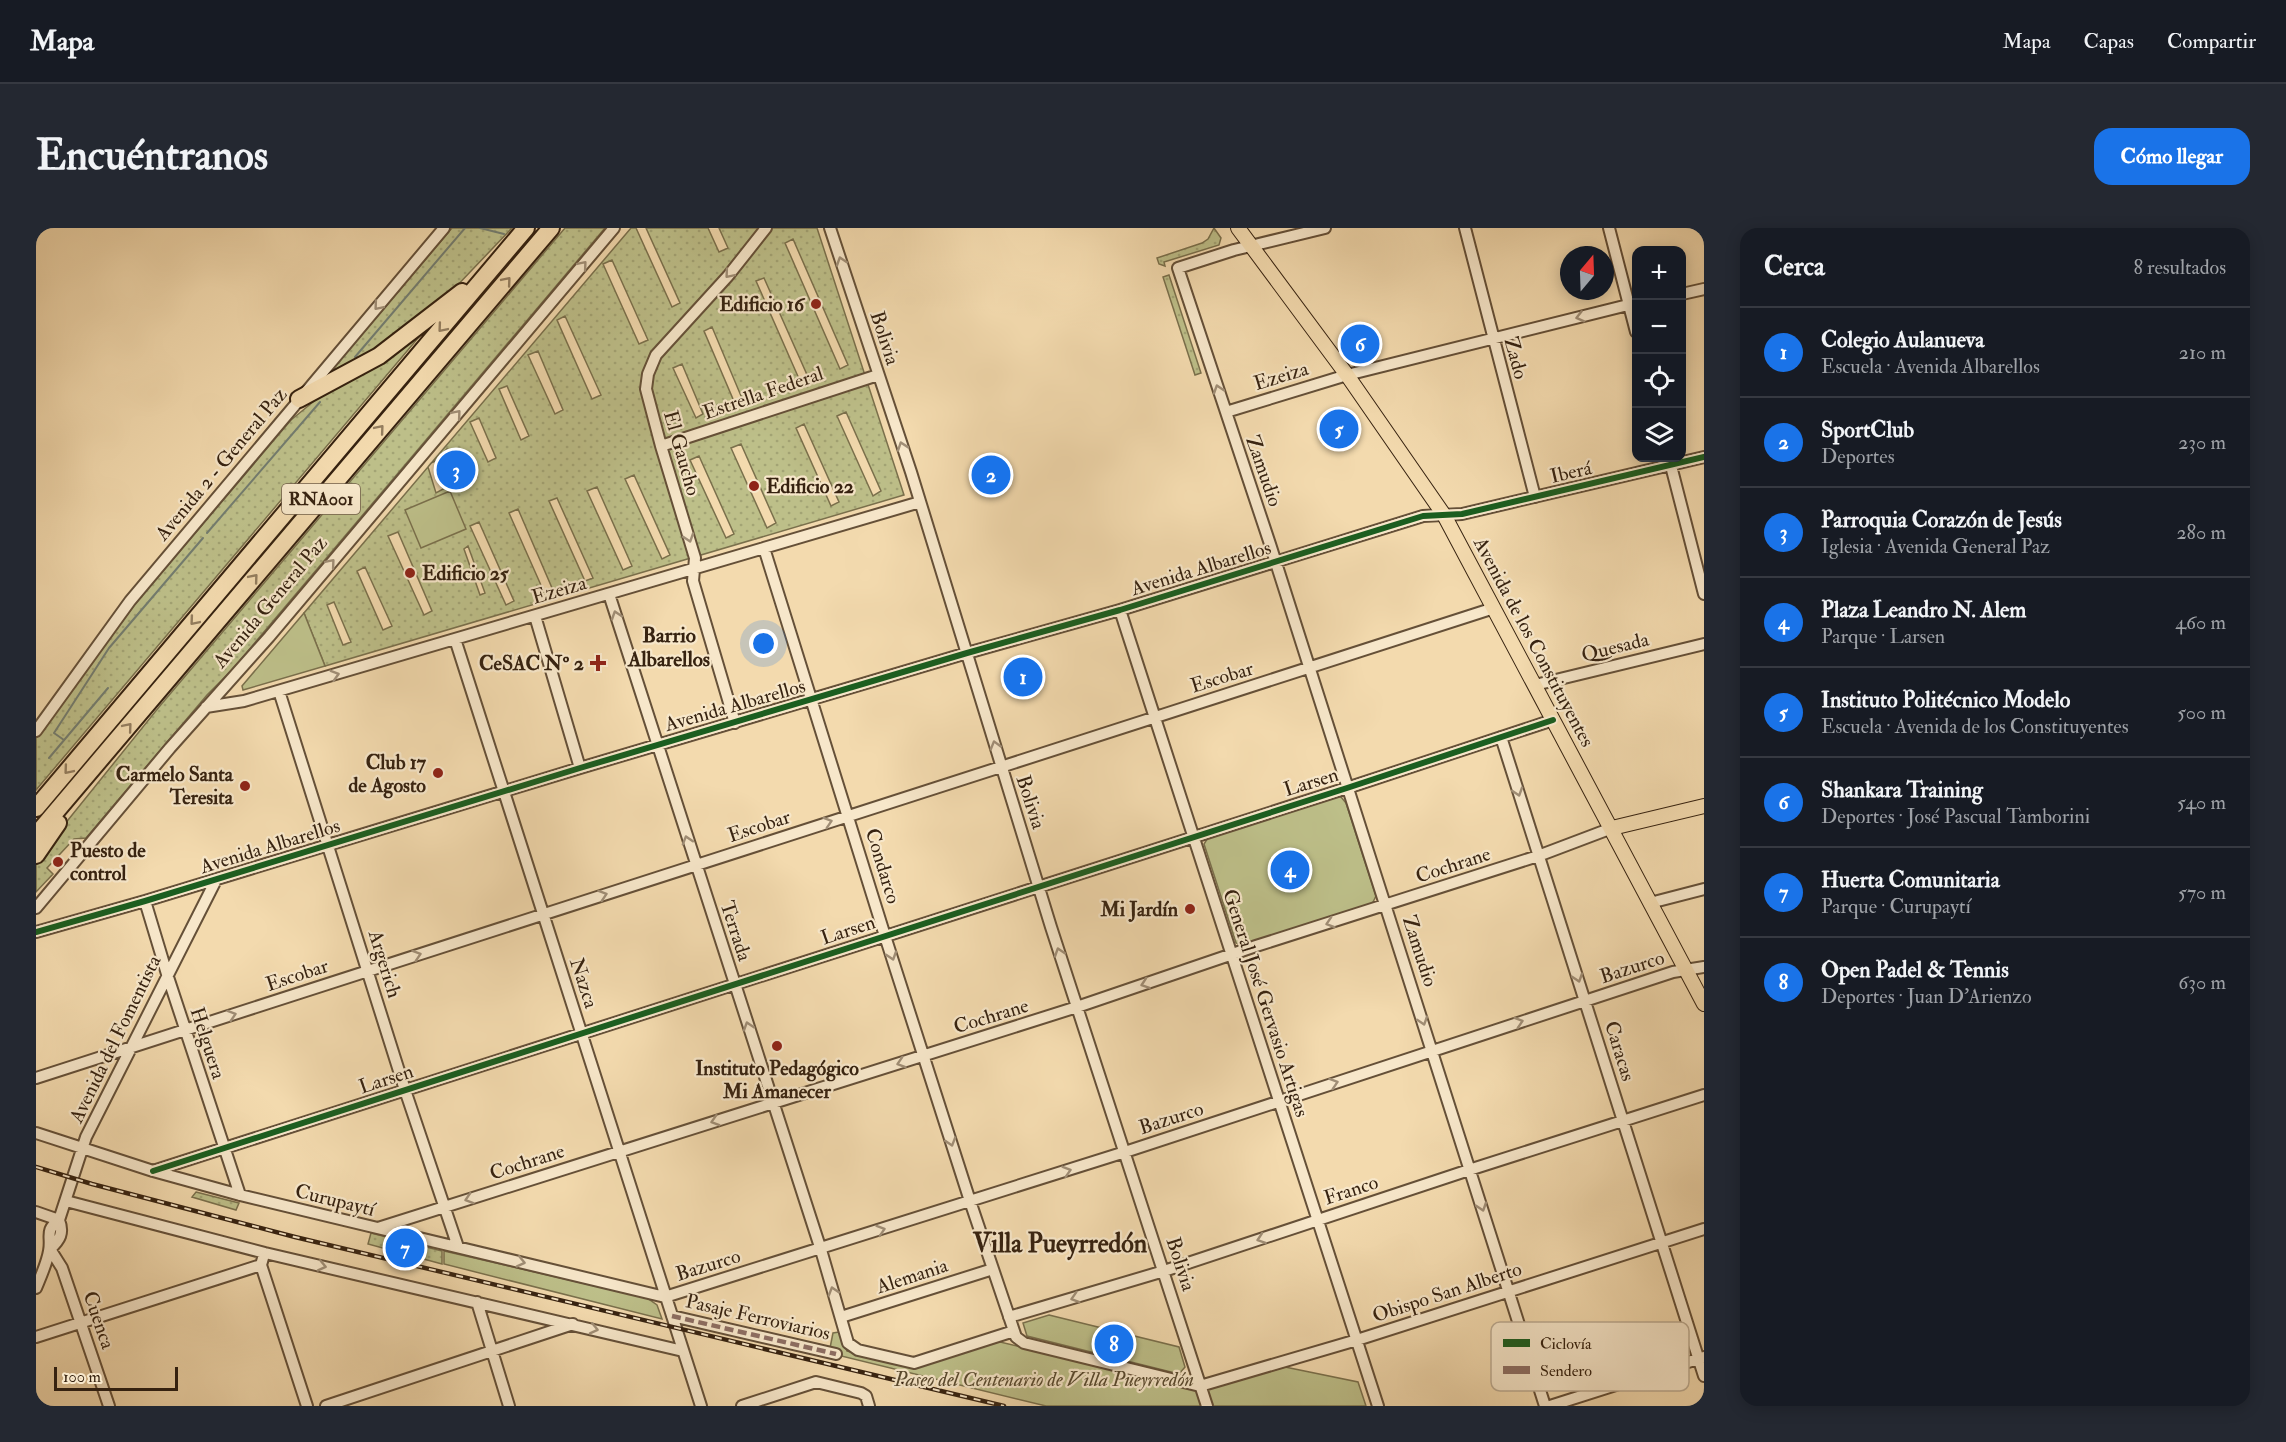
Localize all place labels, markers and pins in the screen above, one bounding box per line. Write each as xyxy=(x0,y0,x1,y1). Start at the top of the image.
place label: Edificio 16 xyxy=(719,292,806,317)
marker: Edificio 16 xyxy=(809,297,823,311)
pin: 6 xyxy=(1340,322,1380,366)
pin: 5 xyxy=(1320,406,1358,452)
pin: 3 xyxy=(436,448,476,492)
pin: 2 xyxy=(972,452,1010,498)
place label: Edificio 22 xyxy=(766,474,854,499)
marker: Edificio 22 xyxy=(747,479,761,493)
place label: Edificio 25 xyxy=(422,561,510,586)
marker: Edificio 25 xyxy=(403,566,417,580)
place label: CeSAC Nº 2 xyxy=(479,651,584,676)
marker: CeSAC Nº 2 xyxy=(589,654,607,672)
pin: 1 xyxy=(1004,654,1042,700)
place label: Club 17 de Agosto xyxy=(349,750,427,799)
place label: Carmelo Santa Teresita xyxy=(116,762,234,810)
marker: Club 17 de Agosto xyxy=(431,766,445,780)
marker: Carmelo Santa Teresita xyxy=(238,779,252,793)
place label: Puesto de control xyxy=(70,838,146,886)
pin: 4 xyxy=(1270,848,1310,892)
marker: Puesto de control xyxy=(51,855,65,869)
place label: Mi Jardín xyxy=(1099,897,1179,922)
marker: Mi Jardín xyxy=(1183,902,1197,916)
marker: Instituto Pedagógico Mi Amanecer xyxy=(770,1039,784,1053)
place label: Instituto Pedagógico Mi Amanecer xyxy=(695,1056,859,1104)
pin: 7 xyxy=(386,1226,424,1270)
pin: 8 xyxy=(1094,1322,1134,1366)

